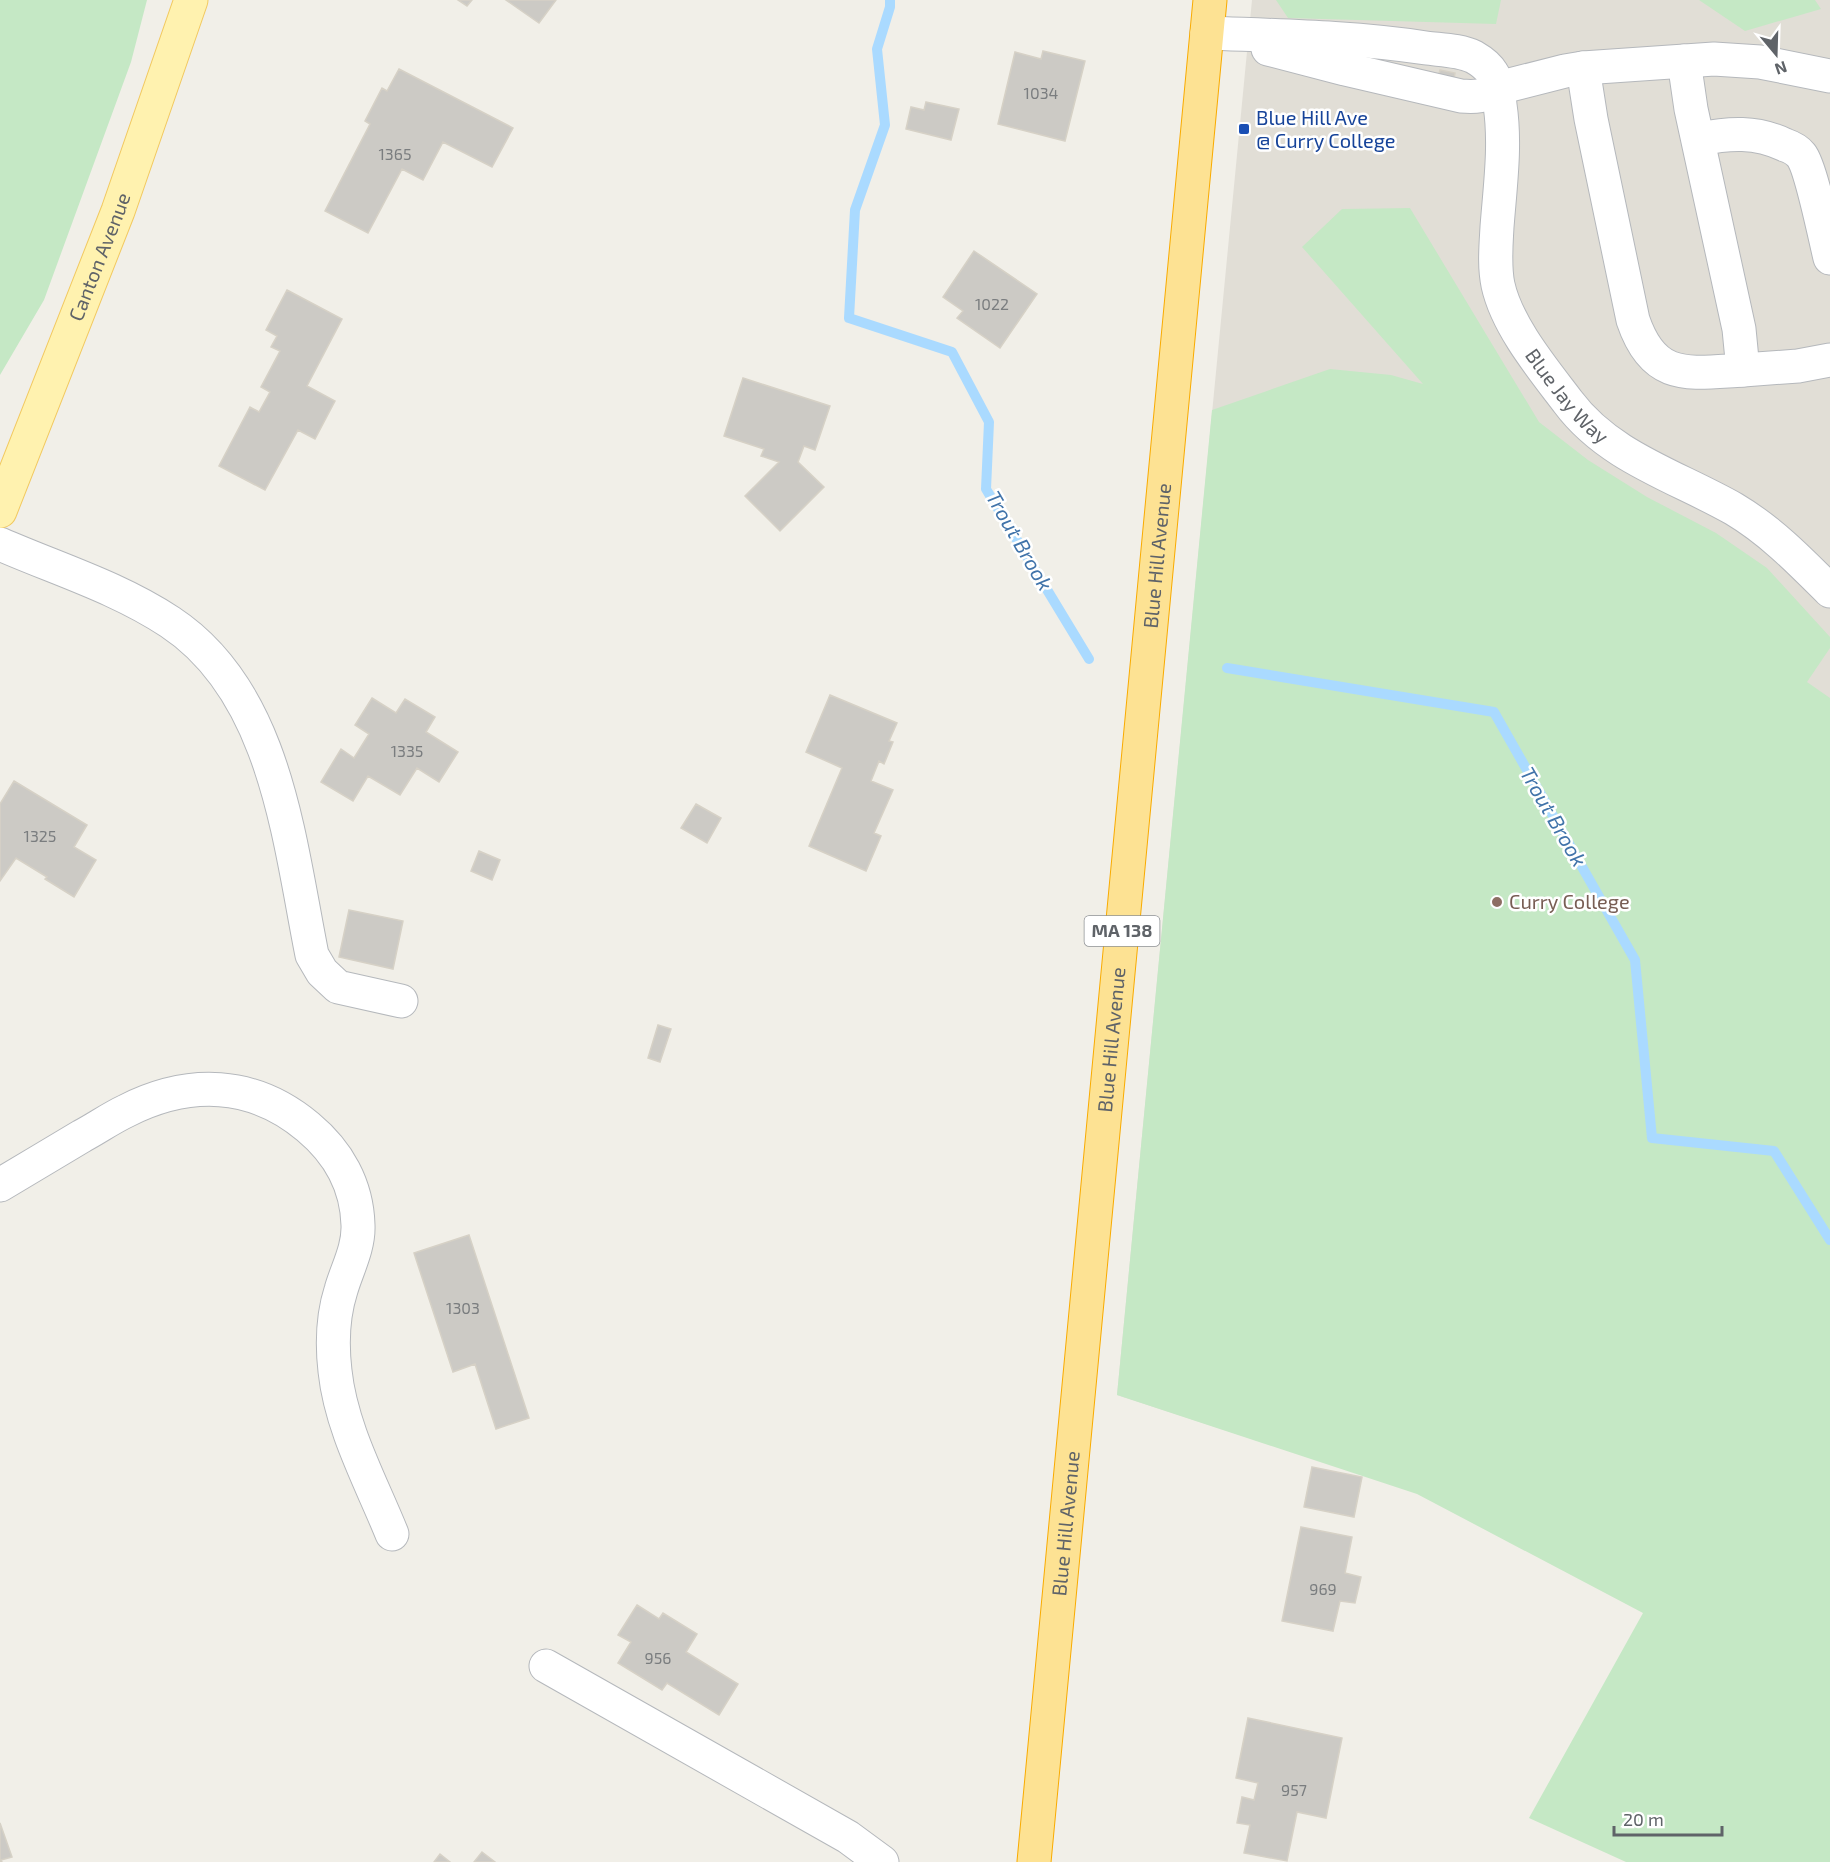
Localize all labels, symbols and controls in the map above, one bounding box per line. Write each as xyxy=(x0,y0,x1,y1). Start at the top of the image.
north arrow xyxy=(1746,24,1806,84)
text: N xyxy=(1772,58,1790,80)
house number: 1034 xyxy=(1024,83,1059,102)
place label: Blue Hill Ave @ Curry College xyxy=(1256,105,1395,152)
marker: Blue Hill Ave @ Curry College xyxy=(1237,122,1251,136)
house number: 1365 xyxy=(379,144,412,163)
street label: Canton Avenue xyxy=(63,189,134,324)
house number: 1022 xyxy=(975,294,1009,313)
street label: Blue Jay Way xyxy=(1521,344,1614,448)
street label: Blue Hill Avenue xyxy=(1138,482,1175,629)
water label: Trout Brook xyxy=(982,486,1059,595)
house number: 1335 xyxy=(391,741,423,760)
water label: Trout Brook xyxy=(1516,762,1593,871)
house number: 1325 xyxy=(24,826,56,845)
place label: Curry College xyxy=(1509,889,1630,913)
marker: Curry College xyxy=(1490,895,1504,909)
road number: MA 138 xyxy=(1084,916,1160,946)
street label: Blue Hill Avenue xyxy=(1092,966,1130,1113)
house number: 1303 xyxy=(446,1298,480,1317)
street label: Blue Hill Avenue xyxy=(1046,1450,1084,1597)
house number: 969 xyxy=(1309,1579,1337,1598)
house number: 956 xyxy=(645,1648,671,1667)
house number: 957 xyxy=(1281,1780,1307,1799)
scale bar xyxy=(1614,1799,1722,1837)
text: 20 m xyxy=(1623,1808,1664,1830)

